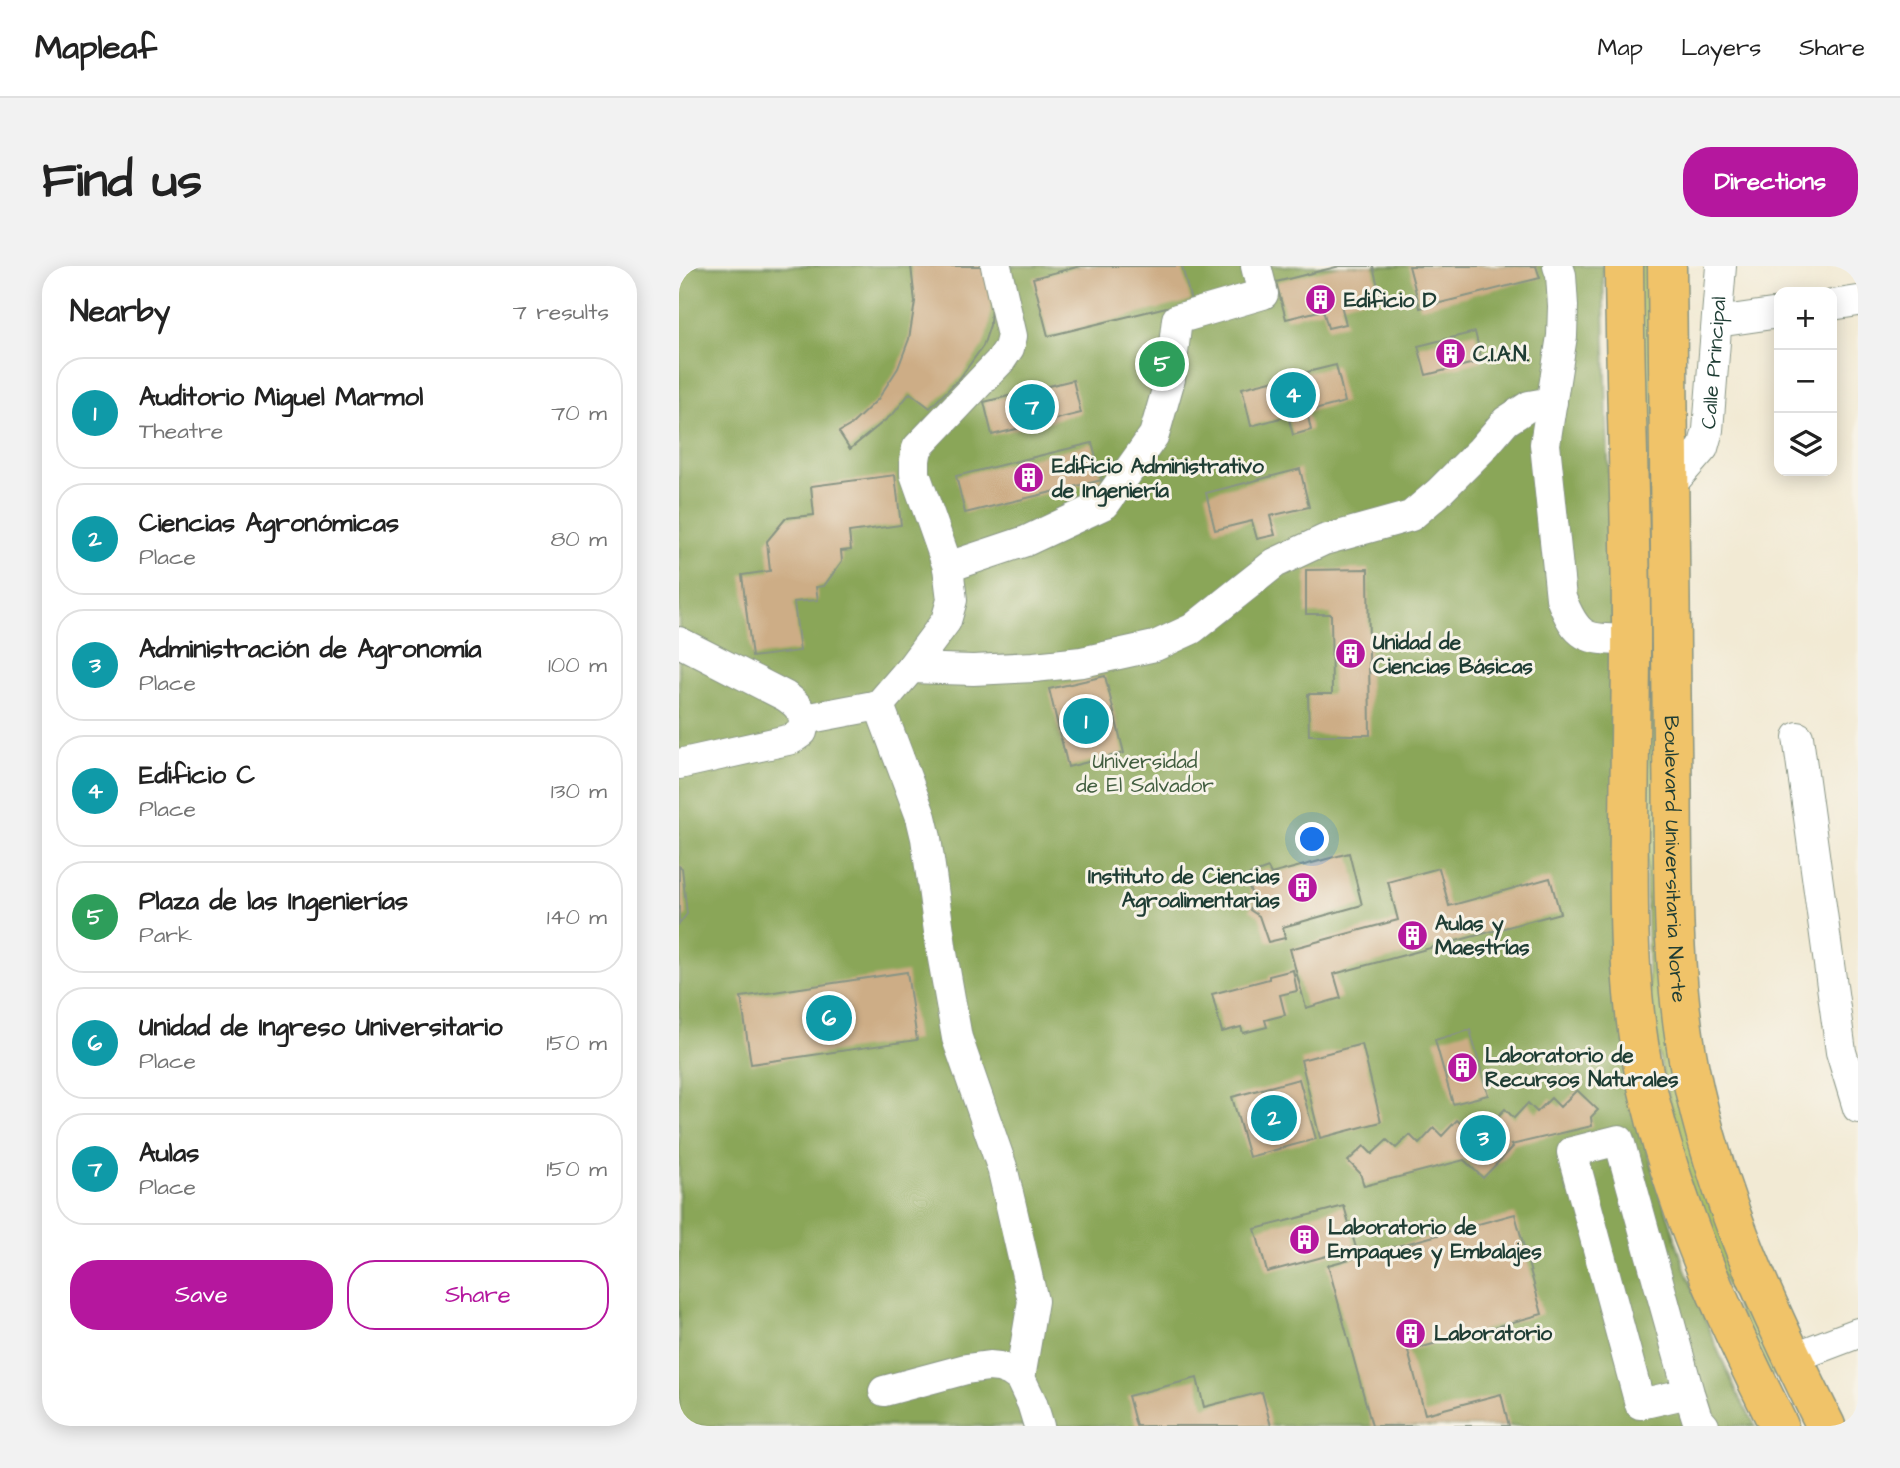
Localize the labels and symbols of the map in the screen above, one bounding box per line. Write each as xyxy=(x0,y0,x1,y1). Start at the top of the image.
building icon: Edificio D xyxy=(1304,283,1338,317)
place label: Edificio D xyxy=(1344,286,1437,315)
street label: Calle Principal xyxy=(1694,295,1734,430)
building icon: C.I.A.N. xyxy=(1433,337,1467,371)
pin: 5 xyxy=(1139,338,1185,390)
place label: C.I.A.N. xyxy=(1473,340,1530,369)
pin: 4 xyxy=(1270,369,1316,421)
pin: 7 xyxy=(1009,381,1055,433)
place label: Edificio Administrativo de Ingeniería xyxy=(1051,452,1264,507)
building icon: Edificio Administrativo de Ingeniería xyxy=(1012,461,1046,495)
place label: Unidad de Ciencias Básicas xyxy=(1373,628,1533,681)
building icon: Unidad de Ciencias Básicas xyxy=(1333,637,1367,671)
pin: 1 xyxy=(1063,695,1109,747)
street label: Boulevard Universitaria Norte xyxy=(1657,715,1694,1004)
park label: Universidad de El Salvador xyxy=(1076,747,1214,800)
your location xyxy=(1295,822,1329,856)
place label: Instituto de Ciencias Agroalimentarias xyxy=(1088,862,1280,917)
building icon: Instituto de Ciencias Agroalimentarias xyxy=(1286,871,1320,905)
place label: Aulas y Maestrías xyxy=(1435,909,1530,962)
building icon: Aulas y Maestrías xyxy=(1395,918,1429,952)
pin: 6 xyxy=(806,992,852,1044)
place label: Laboratorio de Recursos Naturales xyxy=(1485,1041,1679,1094)
building icon: Laboratorio de Recursos Naturales xyxy=(1445,1050,1479,1084)
pin: 2 xyxy=(1251,1092,1297,1144)
pin: 3 xyxy=(1460,1112,1506,1164)
place label: Laboratorio de Empaques y Embalajes xyxy=(1328,1213,1542,1269)
building icon: Laboratorio de Empaques y Embalajes xyxy=(1288,1222,1322,1256)
building icon: Laboratorio xyxy=(1394,1316,1428,1350)
place label: Laboratorio xyxy=(1434,1319,1552,1348)

